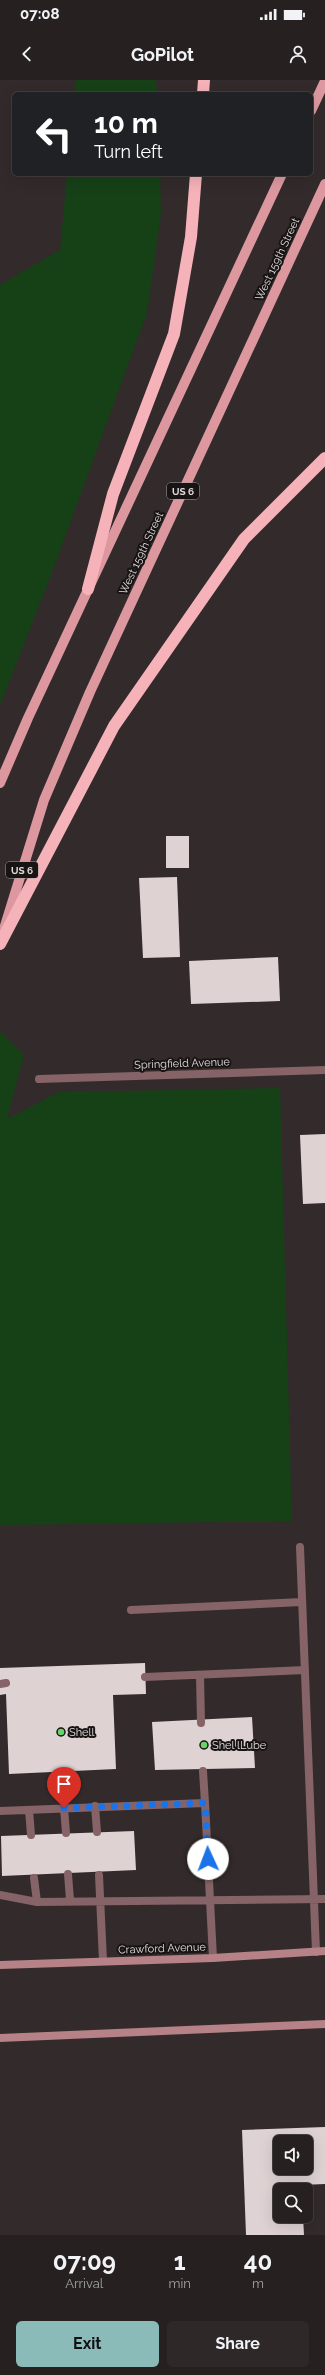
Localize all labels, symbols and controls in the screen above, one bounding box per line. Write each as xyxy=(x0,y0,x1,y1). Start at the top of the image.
text: 07:08 xyxy=(20,5,60,23)
icon: back xyxy=(16,43,38,65)
icon: person xyxy=(287,43,309,65)
text: GoPilot xyxy=(131,44,194,65)
text: 10 m xyxy=(94,107,158,140)
icon: left xyxy=(28,108,80,160)
text: Turn left xyxy=(94,141,163,162)
street label: West 159th Street xyxy=(253,216,302,303)
road number: US 6 xyxy=(167,483,199,499)
street label: West 159th Street xyxy=(117,510,166,597)
road number: US 6 xyxy=(6,862,38,878)
street label: Springfield Avenue xyxy=(134,1055,231,1072)
place label: Shell xyxy=(69,1726,95,1739)
marker: Shell xyxy=(56,1727,66,1737)
place label: Shel lLube xyxy=(212,1739,267,1752)
marker: Shel lLube xyxy=(199,1740,209,1750)
pin xyxy=(47,1767,81,1808)
icon: arrive xyxy=(53,1773,75,1795)
position arrow xyxy=(187,1838,229,1880)
street label: Crawford Avenue xyxy=(118,1940,207,1957)
map controls xyxy=(273,2135,313,2223)
button: sound xyxy=(273,2135,313,2175)
button: search xyxy=(273,2183,313,2223)
text: 07:09 xyxy=(53,2247,116,2276)
text: 1 xyxy=(174,2247,186,2276)
text: 40 xyxy=(244,2247,272,2276)
text: Arrival xyxy=(65,2276,103,2291)
text: min xyxy=(169,2276,191,2291)
text: m xyxy=(252,2276,264,2291)
button: Exit xyxy=(16,2321,159,2367)
button: Share xyxy=(167,2321,309,2367)

